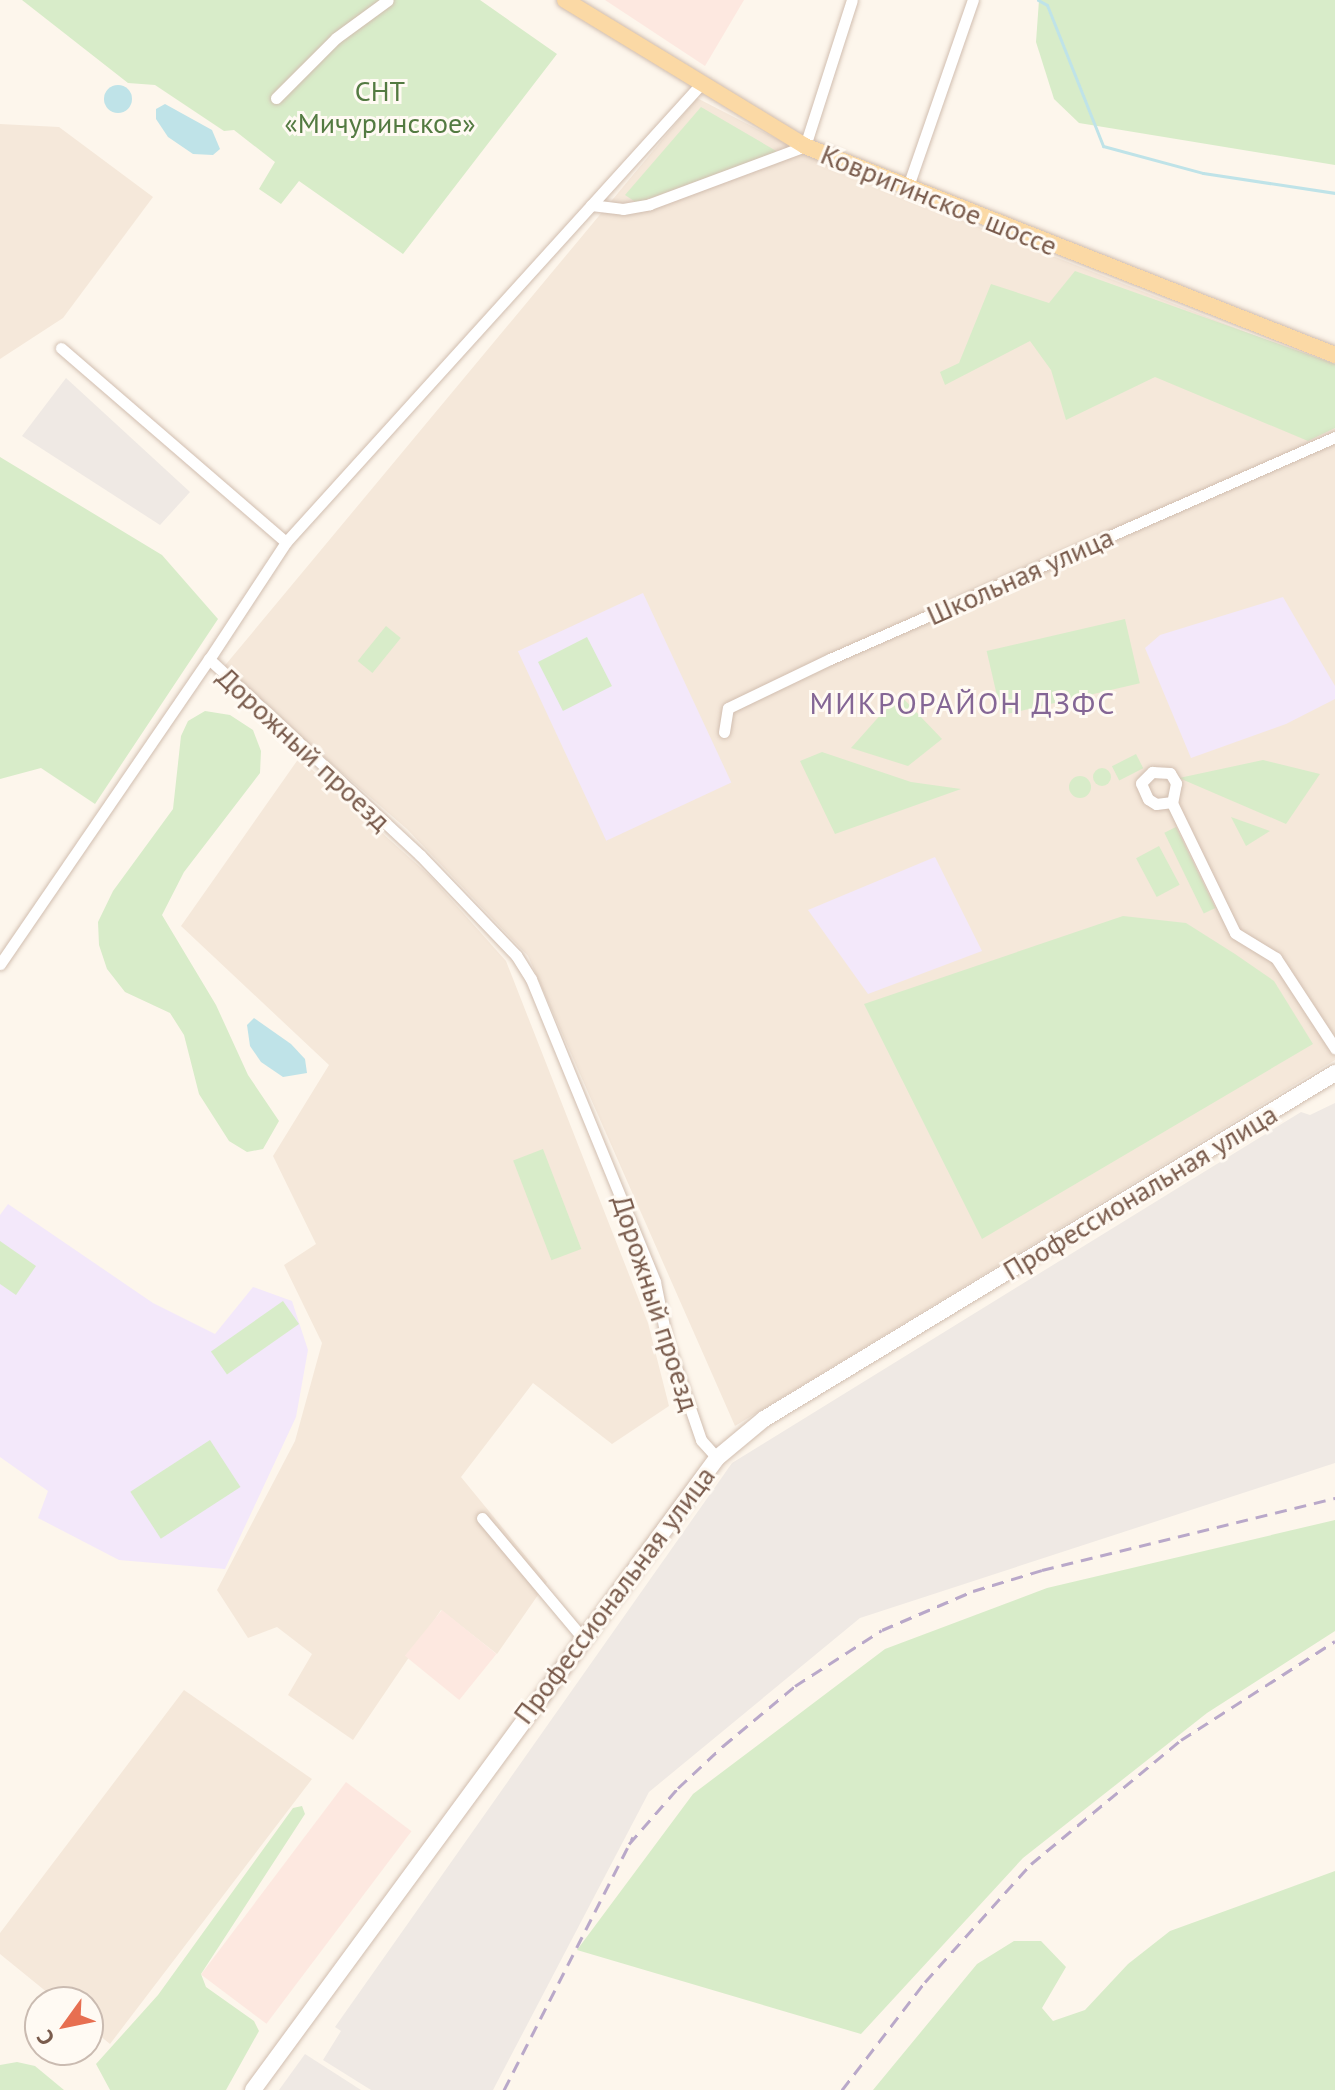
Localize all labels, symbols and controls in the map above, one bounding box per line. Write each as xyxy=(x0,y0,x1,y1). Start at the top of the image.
park label: СНТ «Мичуринское» xyxy=(284,74,476,140)
street label: Ковригинское шоссе xyxy=(816,137,1062,263)
street label: Школьная улица xyxy=(922,520,1118,632)
street label: Дорожный проезд xyxy=(210,660,398,838)
district label: МИКРОРАЙОН ДЗФС xyxy=(809,685,1117,721)
street label: Профессиональная улица xyxy=(997,1097,1283,1287)
street label: Дорожный проезд xyxy=(605,1191,707,1415)
street label: Профессиональная улица xyxy=(506,1460,722,1730)
north arrow xyxy=(24,1986,104,2066)
text: С xyxy=(30,2025,61,2051)

